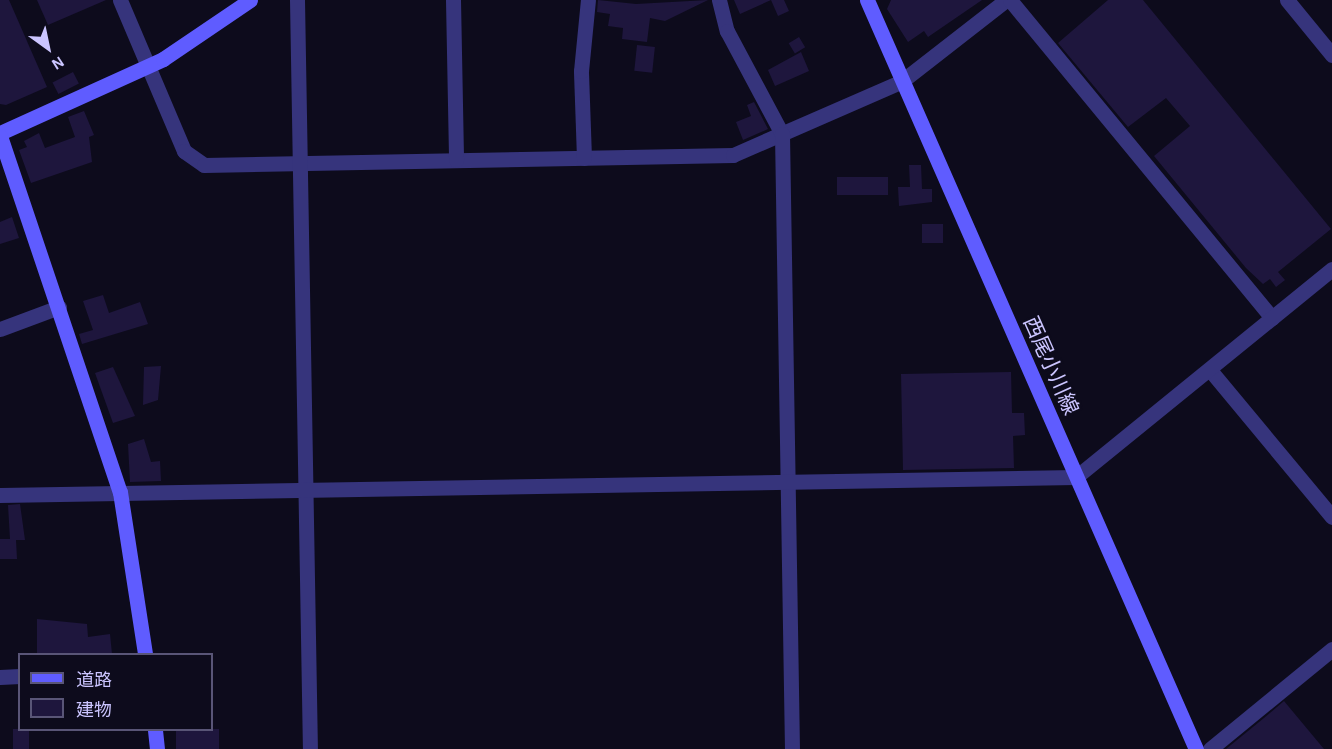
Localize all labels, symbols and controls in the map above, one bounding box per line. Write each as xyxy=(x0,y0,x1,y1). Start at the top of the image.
north arrow xyxy=(18,18,78,78)
text: N xyxy=(49,53,67,73)
street label: 西尾小川線 xyxy=(1017,313,1083,419)
legend xyxy=(18,653,213,731)
text: 道路 xyxy=(76,672,112,690)
text: 建物 xyxy=(76,702,112,720)

